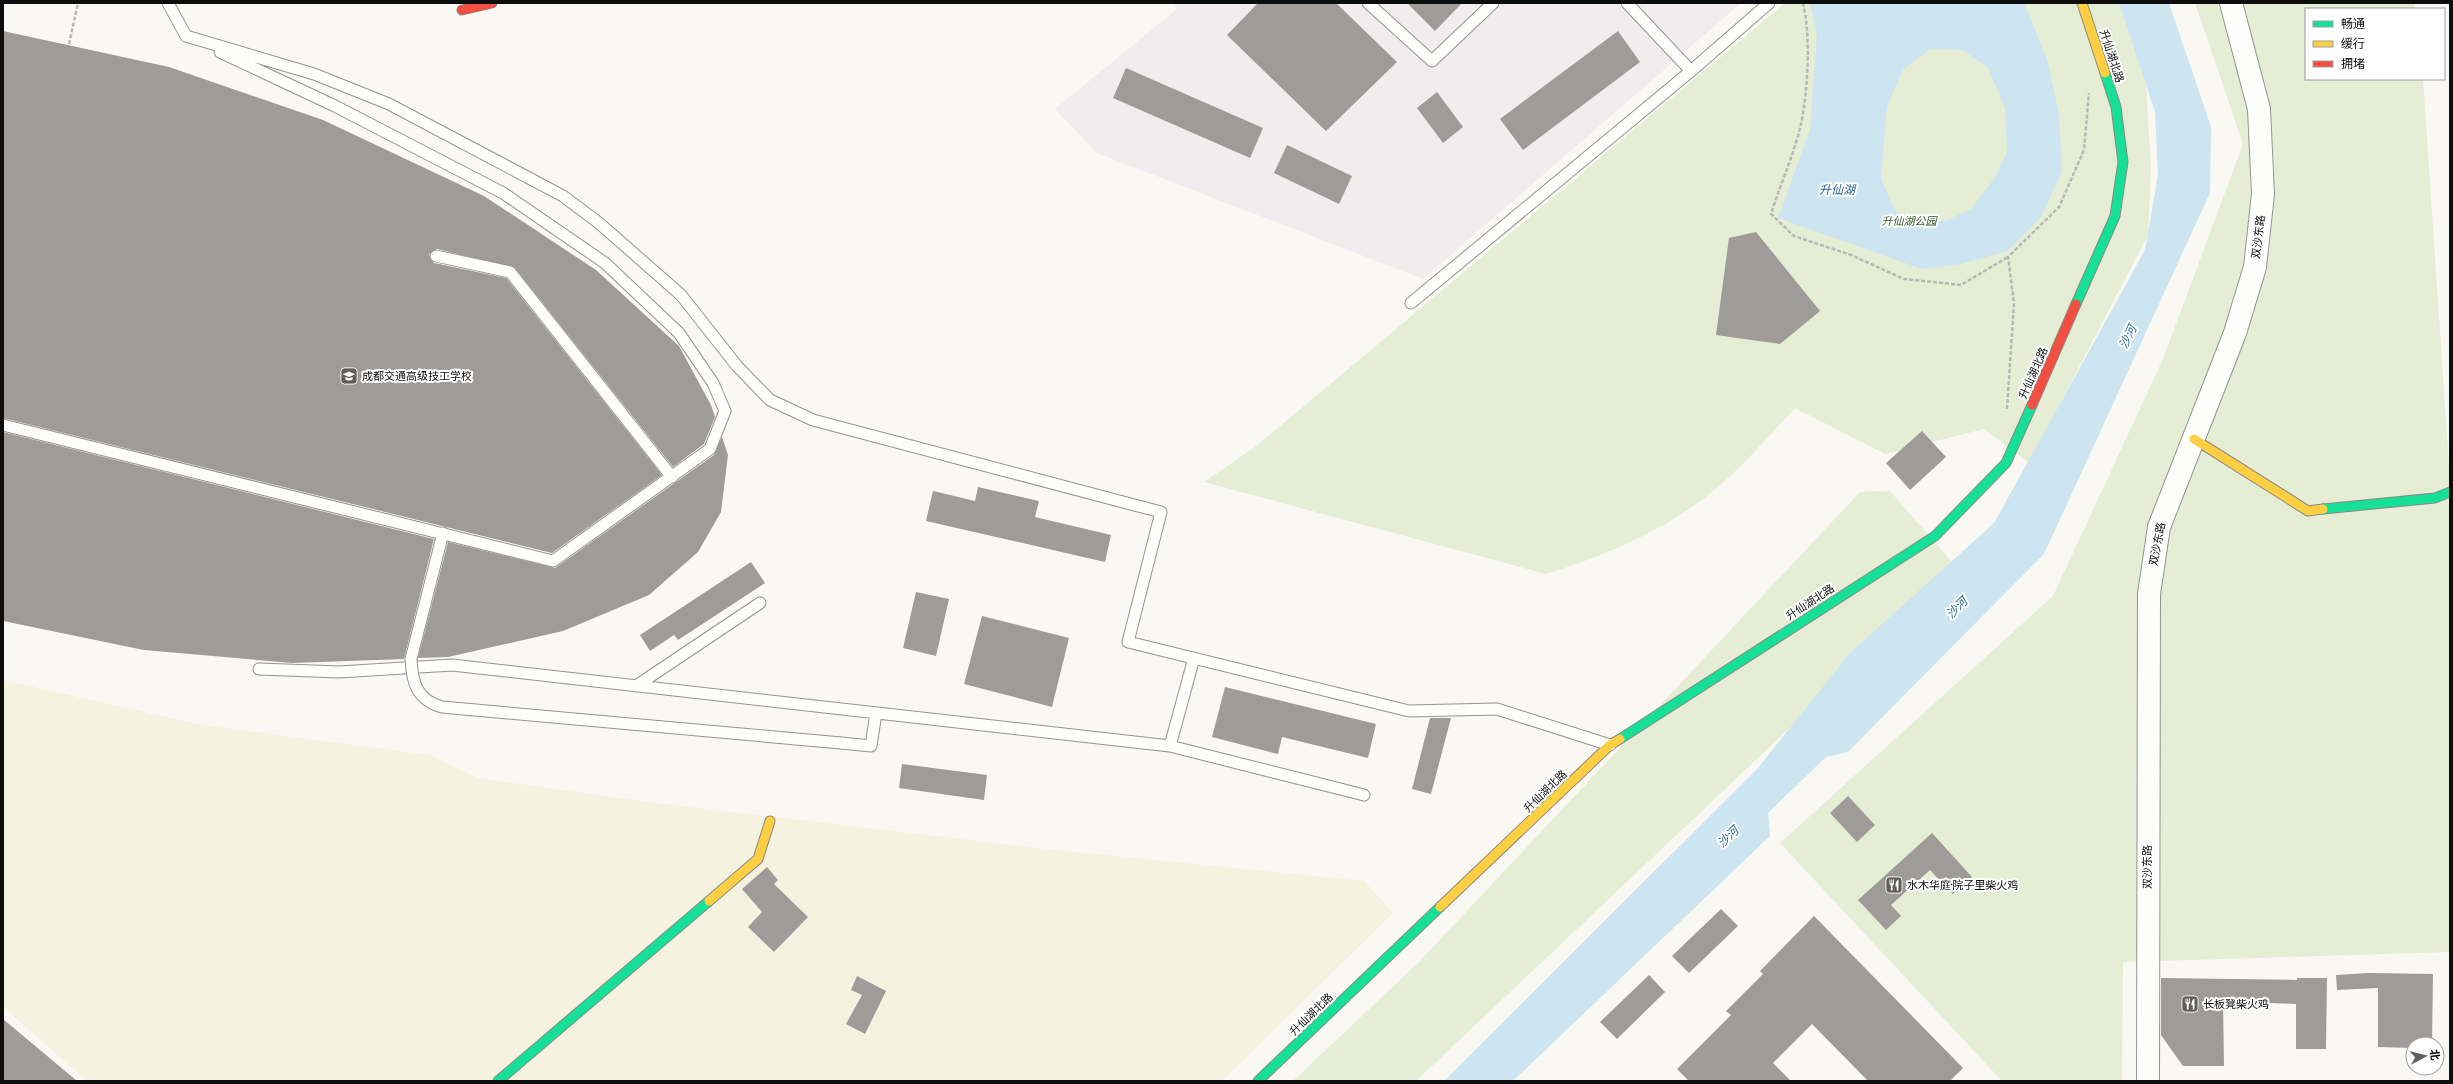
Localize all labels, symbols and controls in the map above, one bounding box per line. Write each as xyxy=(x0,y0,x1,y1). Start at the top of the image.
legend xyxy=(2305,8,2445,80)
text: 畅通 xyxy=(2341,16,2365,31)
street label: 升仙湖北路 xyxy=(2097,28,2127,84)
text: 缓行 xyxy=(2341,36,2365,51)
text: 拥堵 xyxy=(2341,56,2365,71)
water label: 升仙湖 xyxy=(1819,182,1857,197)
park label: 升仙湖公园 xyxy=(1882,214,1938,228)
street label: 双沙东路 xyxy=(2248,214,2268,260)
water label: 沙河 xyxy=(2116,321,2140,351)
street label: 升仙湖北路 xyxy=(2015,345,2051,401)
school or university icon: 成都交通高级技工学校 xyxy=(339,366,359,386)
place label: 成都交通高级技工学校 xyxy=(362,369,472,383)
street label: 双沙东路 xyxy=(2146,521,2168,567)
street label: 升仙湖北路 xyxy=(1783,581,1837,623)
water label: 沙河 xyxy=(1943,592,1972,621)
street label: 升仙湖北路 xyxy=(1520,767,1570,815)
water label: 沙河 xyxy=(1714,822,1743,850)
street label: 双沙东路 xyxy=(2140,845,2154,889)
restaurant icon: 水木华庭·院子里柴火鸡 xyxy=(1884,875,1904,895)
place label: 水木华庭·院子里柴火鸡 xyxy=(1907,878,2018,892)
street label: 升仙湖北路 xyxy=(1286,990,1336,1038)
restaurant icon: 长板凳柴火鸡 xyxy=(2180,994,2200,1014)
place label: 长板凳柴火鸡 xyxy=(2203,997,2269,1011)
north arrow xyxy=(2405,1036,2445,1076)
text: 北 xyxy=(2427,1048,2443,1061)

